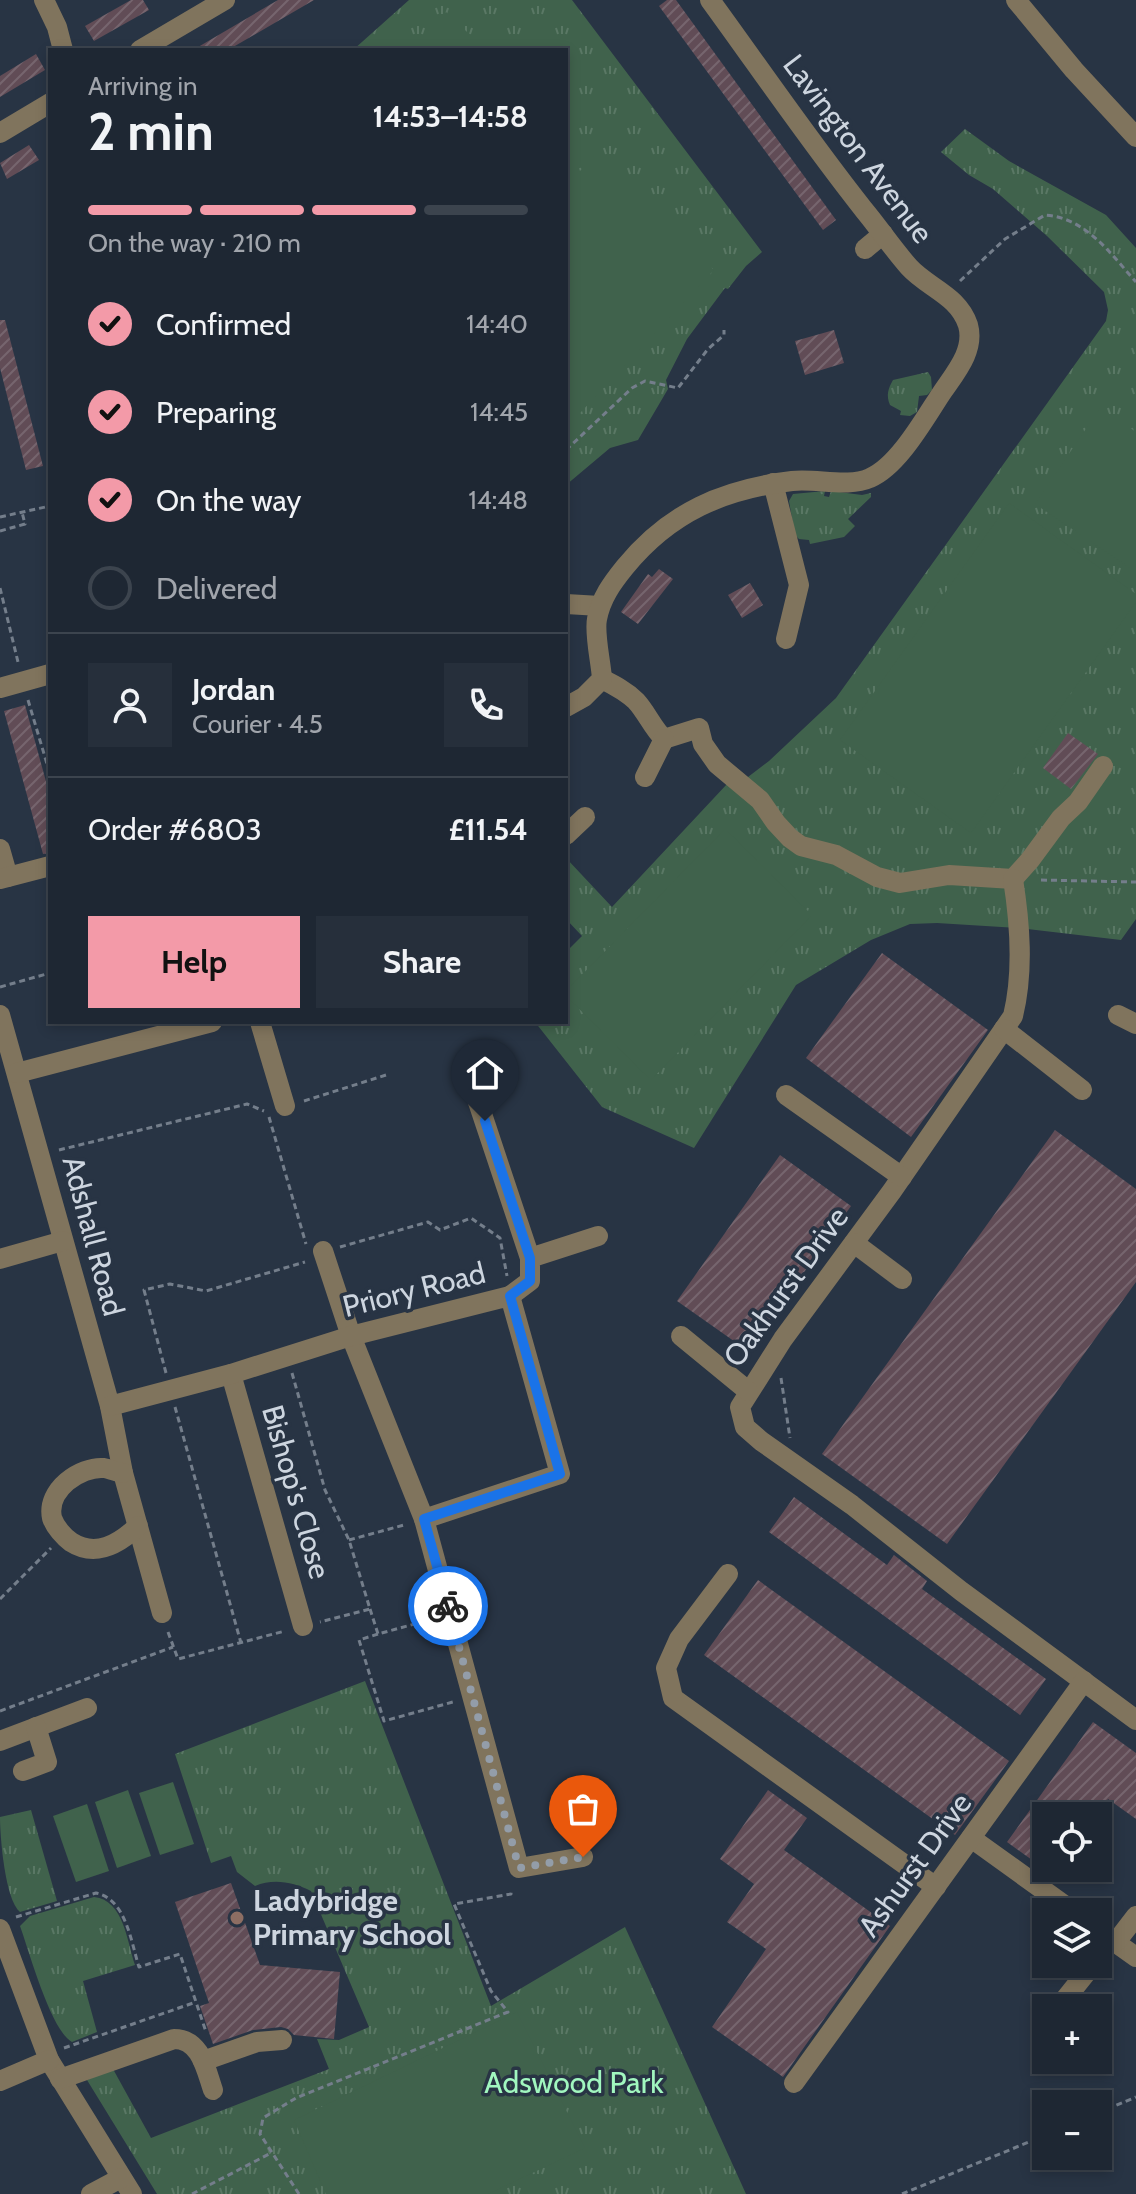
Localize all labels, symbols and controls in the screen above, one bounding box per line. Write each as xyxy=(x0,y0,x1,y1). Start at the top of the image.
street label: Lavington Avenue xyxy=(775,47,941,250)
text: Arriving in xyxy=(88,70,198,102)
text: 14:53–14:58 xyxy=(373,98,528,135)
text: 2 min xyxy=(88,100,214,163)
text: On the way · 210 m xyxy=(88,227,301,259)
icon: check xyxy=(88,302,132,346)
text: Confirmed xyxy=(156,306,291,343)
text: 14:40 xyxy=(466,308,528,340)
icon: check xyxy=(88,390,132,434)
text: Preparing xyxy=(156,394,276,431)
text: 14:45 xyxy=(470,396,528,428)
icon: check xyxy=(88,478,132,522)
text: On the way xyxy=(156,482,301,519)
text: 14:48 xyxy=(468,484,528,516)
text: Delivered xyxy=(156,570,277,607)
button: person xyxy=(88,663,172,747)
button: phone xyxy=(444,663,528,747)
text: Jordan xyxy=(192,671,275,708)
text: Courier · 4.5 xyxy=(192,708,323,740)
text: Order #6803 xyxy=(88,811,262,848)
text: £11.54 xyxy=(449,811,528,848)
button: Help xyxy=(88,916,300,1008)
button: Share xyxy=(316,916,528,1008)
pin xyxy=(451,1039,519,1121)
icon: home xyxy=(463,1051,507,1095)
street label: Adshall Road xyxy=(54,1152,133,1320)
street label: Oakhurst Drive xyxy=(715,1200,856,1374)
street label: Priory Road xyxy=(339,1254,489,1325)
street label: Bishop's Close xyxy=(254,1401,339,1583)
courier xyxy=(408,1566,488,1646)
icon: bike xyxy=(426,1584,470,1628)
pin xyxy=(549,1775,617,1857)
street label: Ashurst Drive xyxy=(850,1785,979,1944)
icon: bag xyxy=(561,1787,605,1831)
map controls xyxy=(1032,1802,1112,2170)
button: locate xyxy=(1032,1802,1112,1882)
place label: Ladybridge Primary School xyxy=(253,1882,451,1953)
button: layers xyxy=(1032,1898,1112,1978)
marker: Ladybridge Primary School xyxy=(228,1909,246,1927)
button: + xyxy=(1032,1994,1112,2074)
park label: Adswood Park xyxy=(484,2064,664,2101)
button: − xyxy=(1032,2090,1112,2170)

